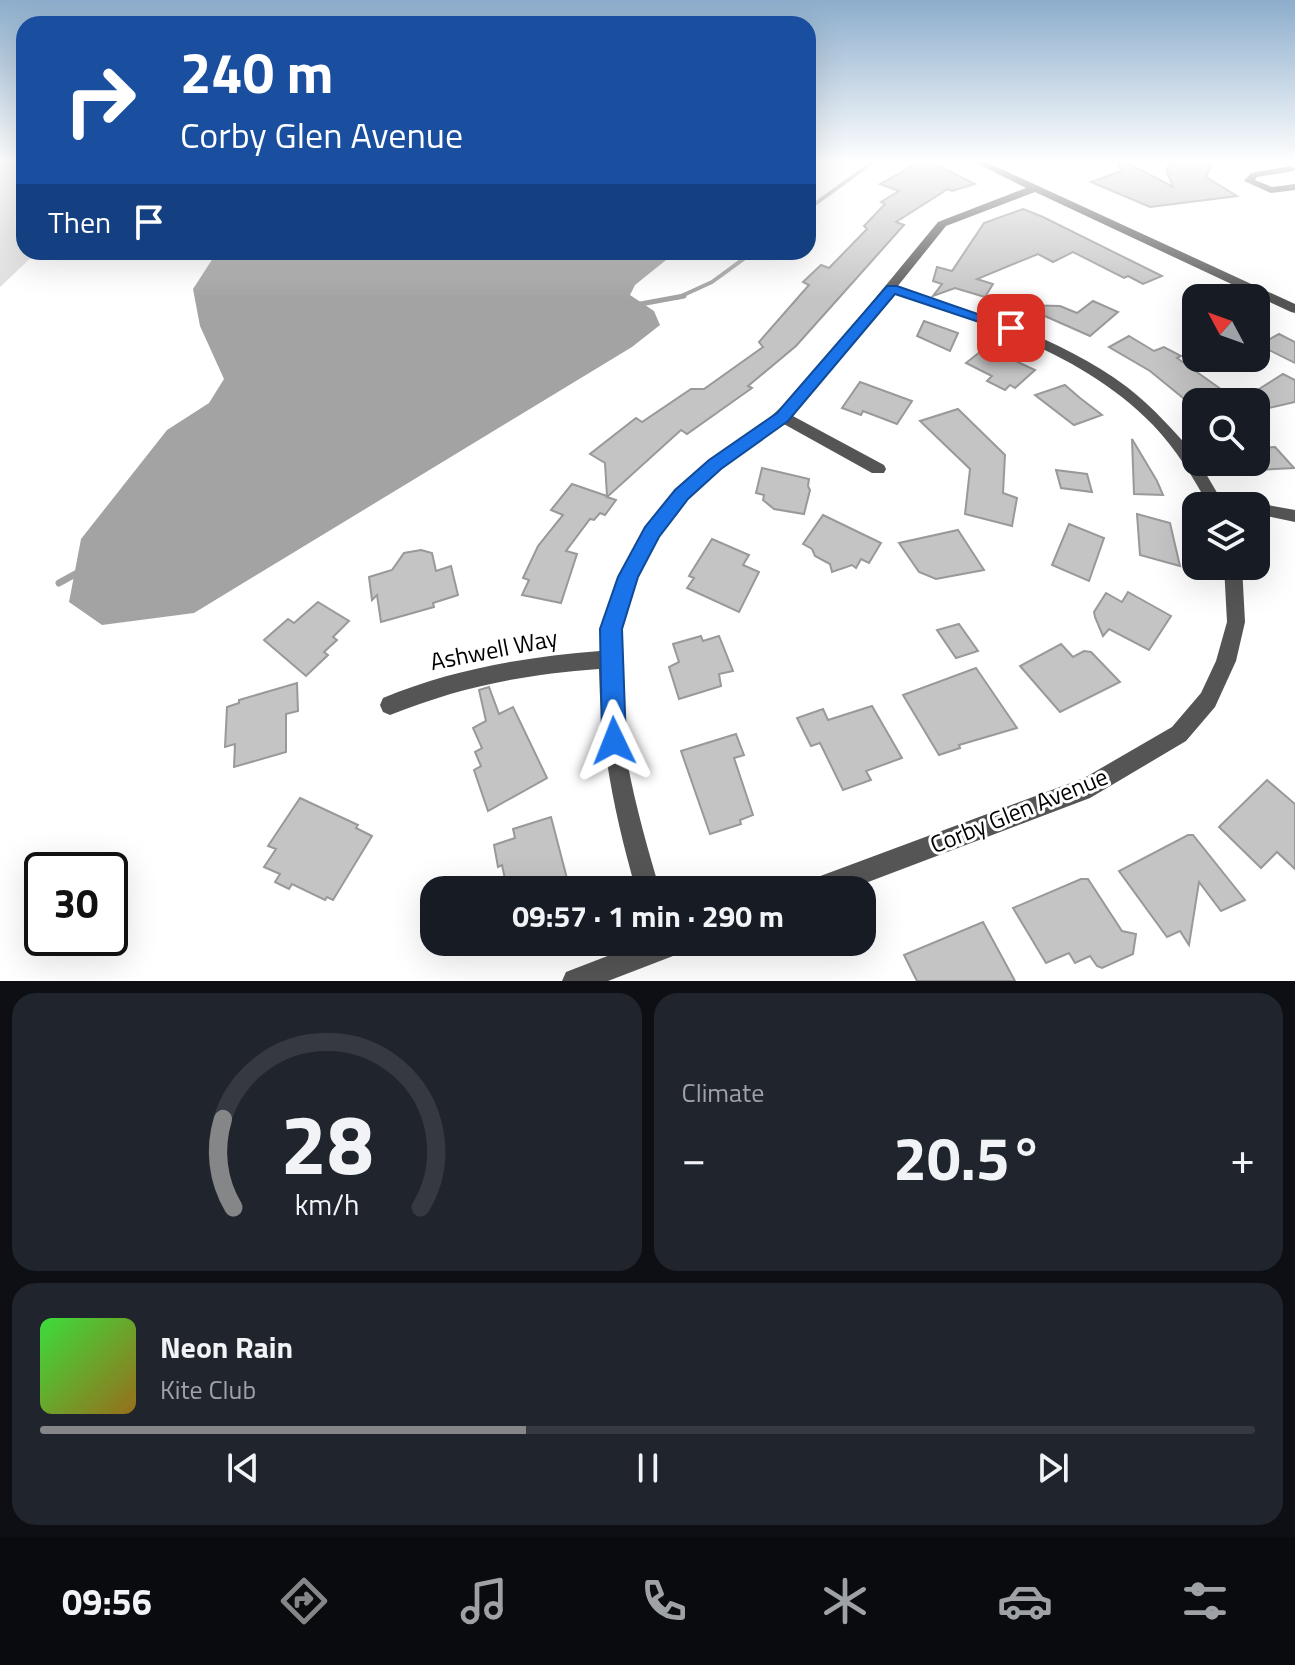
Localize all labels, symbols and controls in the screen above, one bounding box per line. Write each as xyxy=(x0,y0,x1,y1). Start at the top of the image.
text: 240 m xyxy=(180,30,333,115)
icon: right xyxy=(48,48,152,152)
text: Corby Glen Avenue xyxy=(180,107,463,162)
text: Then xyxy=(48,199,111,245)
icon: arrive xyxy=(127,200,171,244)
north arrow xyxy=(1182,284,1270,372)
map controls xyxy=(1182,284,1270,580)
pin xyxy=(977,294,1045,362)
icon: arrive xyxy=(989,306,1033,350)
button: search xyxy=(1182,388,1270,476)
button: layers xyxy=(1182,492,1270,580)
street label: Ashwell Way xyxy=(427,619,561,679)
position arrow xyxy=(572,699,656,783)
street label: Corby Glen Avenue xyxy=(924,758,1113,862)
speed limit sign: 30 xyxy=(24,852,128,956)
text: 09:57 · 1 min · 290 m xyxy=(512,893,784,939)
text: Climate xyxy=(682,1073,764,1112)
text: 28 xyxy=(280,1080,373,1206)
text: 20.5° xyxy=(893,1112,1043,1203)
text: − xyxy=(682,1124,706,1191)
text: + xyxy=(1230,1124,1255,1191)
text: km/h xyxy=(294,1183,359,1226)
text: Neon Rain xyxy=(160,1324,293,1370)
text: Kite Club xyxy=(160,1370,256,1409)
icon: previous xyxy=(221,1446,265,1490)
icon: pause xyxy=(626,1446,670,1490)
icon: next xyxy=(1031,1446,1075,1490)
icon: directions xyxy=(276,1573,332,1629)
icon: music xyxy=(456,1573,512,1629)
icon: phone xyxy=(636,1573,692,1629)
icon: climate xyxy=(817,1573,873,1629)
icon: car xyxy=(997,1573,1053,1629)
icon: filters xyxy=(1177,1573,1233,1629)
text: 09:56 xyxy=(62,1574,152,1629)

